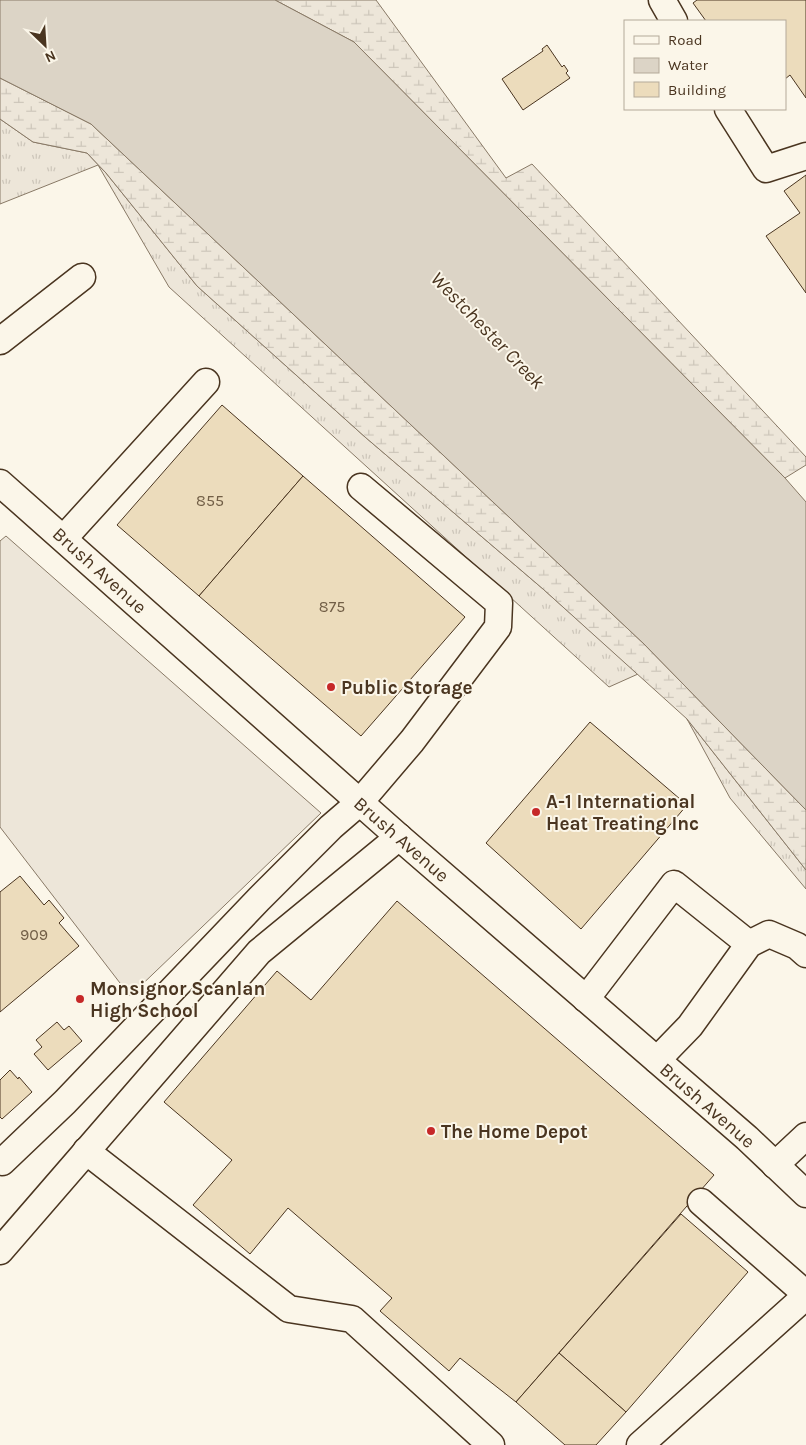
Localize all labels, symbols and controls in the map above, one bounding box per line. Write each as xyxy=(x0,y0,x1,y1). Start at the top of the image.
north arrow xyxy=(20,20,70,70)
legend xyxy=(624,20,786,110)
text: Road xyxy=(668,31,703,49)
text: N xyxy=(42,47,58,66)
text: Water xyxy=(668,56,709,74)
text: Building xyxy=(668,81,726,99)
water label: Westchester Creek xyxy=(426,267,550,394)
house number: 855 xyxy=(196,491,224,510)
street label: Brush Avenue xyxy=(48,523,151,619)
house number: 875 xyxy=(319,597,345,616)
place label: Public Storage xyxy=(341,677,473,699)
marker: Public Storage xyxy=(325,681,337,693)
place label: A-1 International Heat Treating Inc xyxy=(546,791,699,835)
street label: Brush Avenue xyxy=(349,793,453,887)
marker: A-1 International Heat Treating Inc xyxy=(530,806,542,818)
house number: 909 xyxy=(20,925,48,944)
place label: Monsignor Scanlan High School xyxy=(90,978,265,1022)
marker: Monsignor Scanlan High School xyxy=(74,993,86,1005)
street label: Brush Avenue xyxy=(655,1059,759,1153)
place label: The Home Depot xyxy=(441,1121,588,1143)
marker: The Home Depot xyxy=(425,1125,437,1137)

